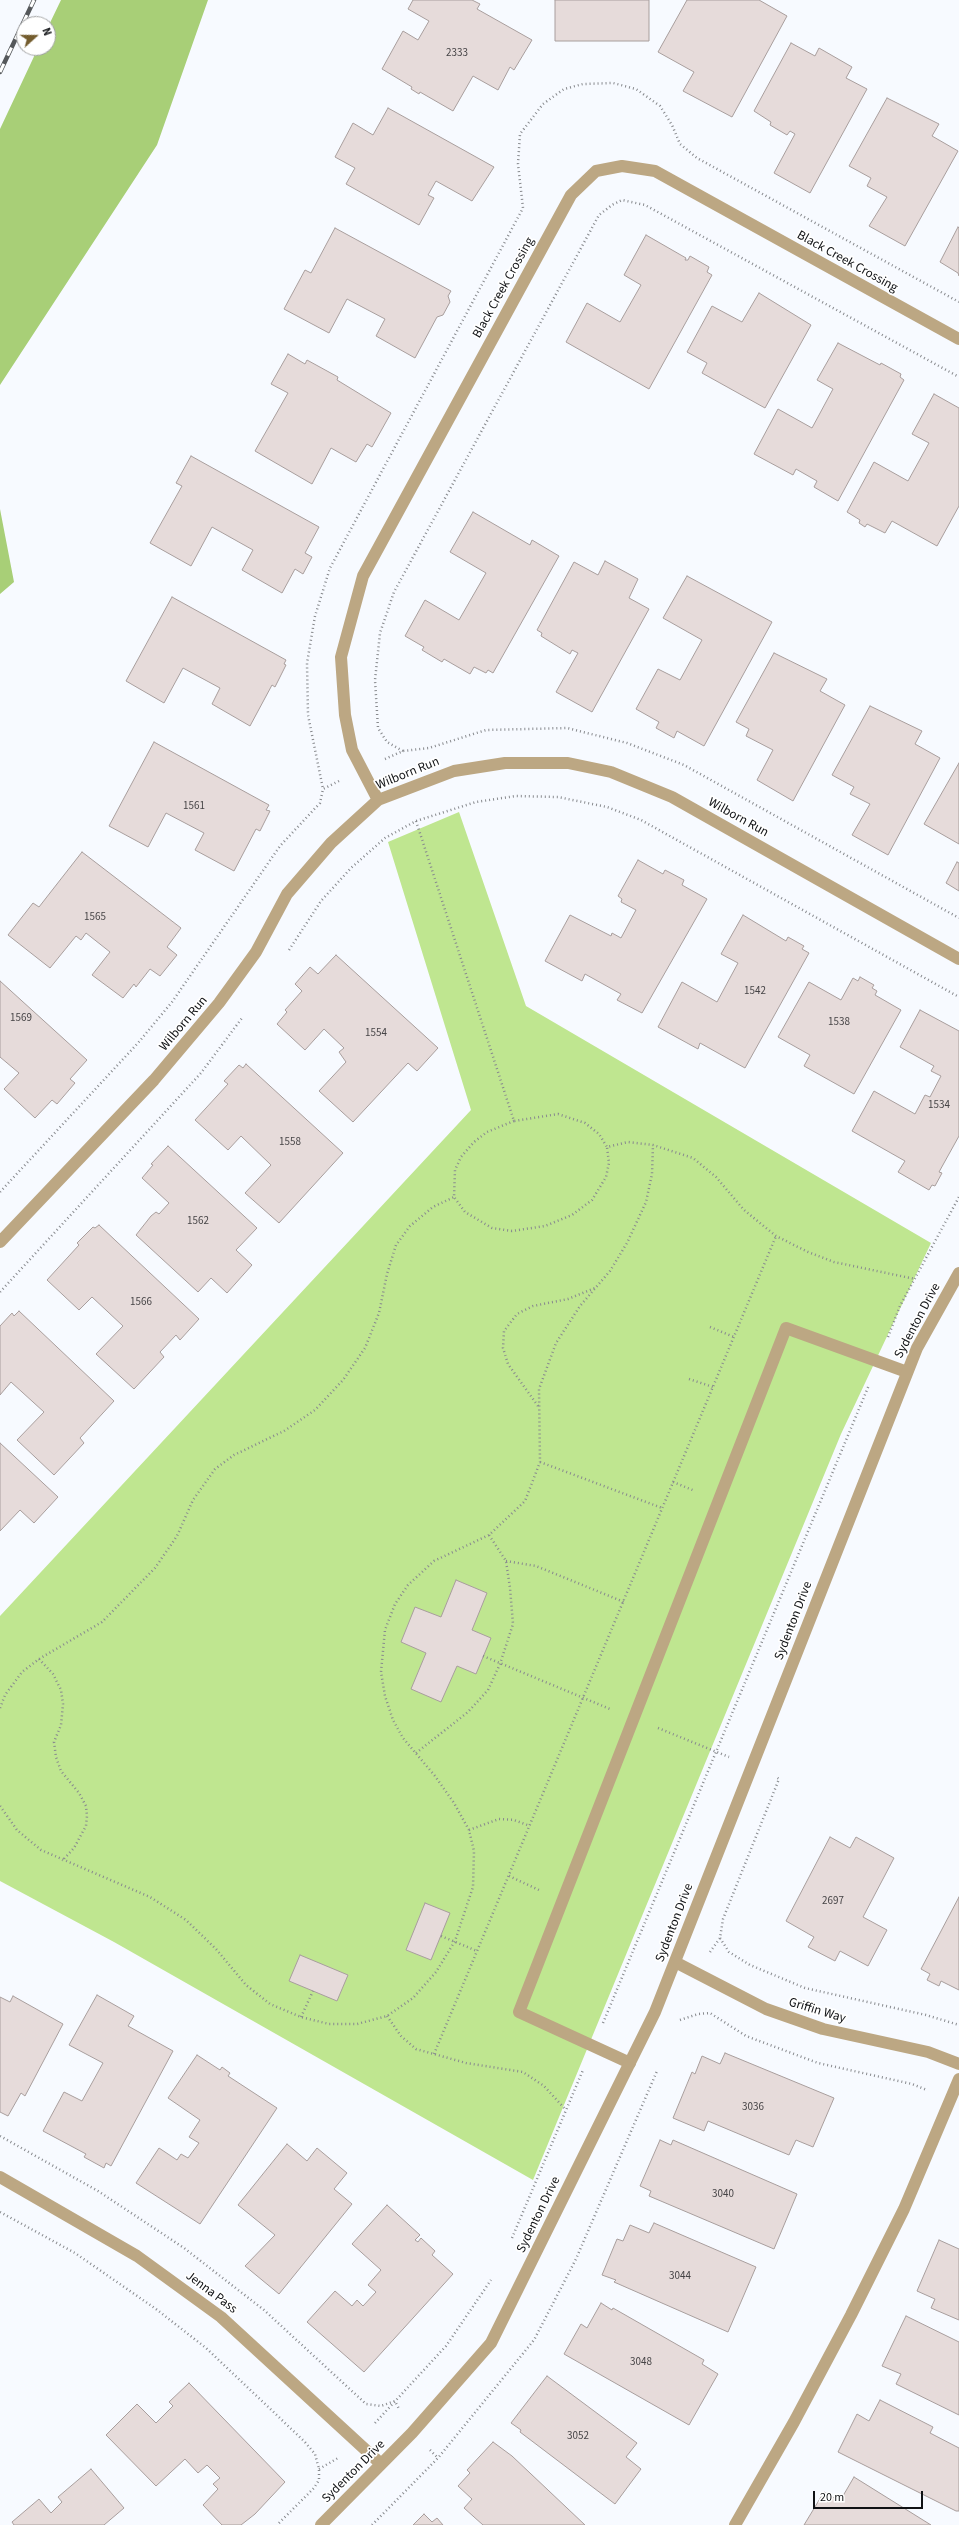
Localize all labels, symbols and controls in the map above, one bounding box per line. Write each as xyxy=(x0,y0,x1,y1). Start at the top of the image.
north arrow xyxy=(16,16,56,56)
text: N xyxy=(38,26,55,38)
house number: 2333 xyxy=(446,47,468,61)
street label: Black Creek Crossing xyxy=(794,228,900,296)
street label: Black Creek Crossing xyxy=(470,235,538,341)
street label: Wilborn Run xyxy=(374,754,442,794)
street label: Wilborn Run xyxy=(705,795,771,841)
house number: 1561 xyxy=(183,800,205,814)
house number: 1565 xyxy=(84,911,106,925)
house number: 1542 xyxy=(744,985,766,999)
street label: Wilborn Run xyxy=(157,993,211,1055)
house number: 1569 xyxy=(10,1012,32,1026)
house number: 1538 xyxy=(828,1016,850,1030)
house number: 1554 xyxy=(365,1027,387,1041)
house number: 1534 xyxy=(928,1099,950,1113)
house number: 1558 xyxy=(279,1136,301,1150)
house number: 1562 xyxy=(187,1215,209,1229)
street label: Sydenton Drive xyxy=(892,1281,944,1361)
house number: 1566 xyxy=(130,1296,152,1310)
street label: Sydenton Drive xyxy=(772,1580,816,1662)
street label: Sydenton Drive xyxy=(653,1882,697,1964)
house number: 2697 xyxy=(822,1895,844,1909)
street label: Griffin Way xyxy=(787,1995,847,2027)
house number: 3036 xyxy=(742,2101,764,2115)
street label: Sydenton Drive xyxy=(514,2174,564,2256)
house number: 3040 xyxy=(712,2188,734,2202)
street label: Jenna Pass xyxy=(182,2269,240,2317)
house number: 3044 xyxy=(669,2270,691,2284)
house number: 3048 xyxy=(630,2356,652,2370)
house number: 3052 xyxy=(567,2430,589,2444)
street label: Sydenton Drive xyxy=(319,2437,389,2507)
scale bar xyxy=(815,2483,925,2509)
text: 20 m xyxy=(820,2489,844,2506)

